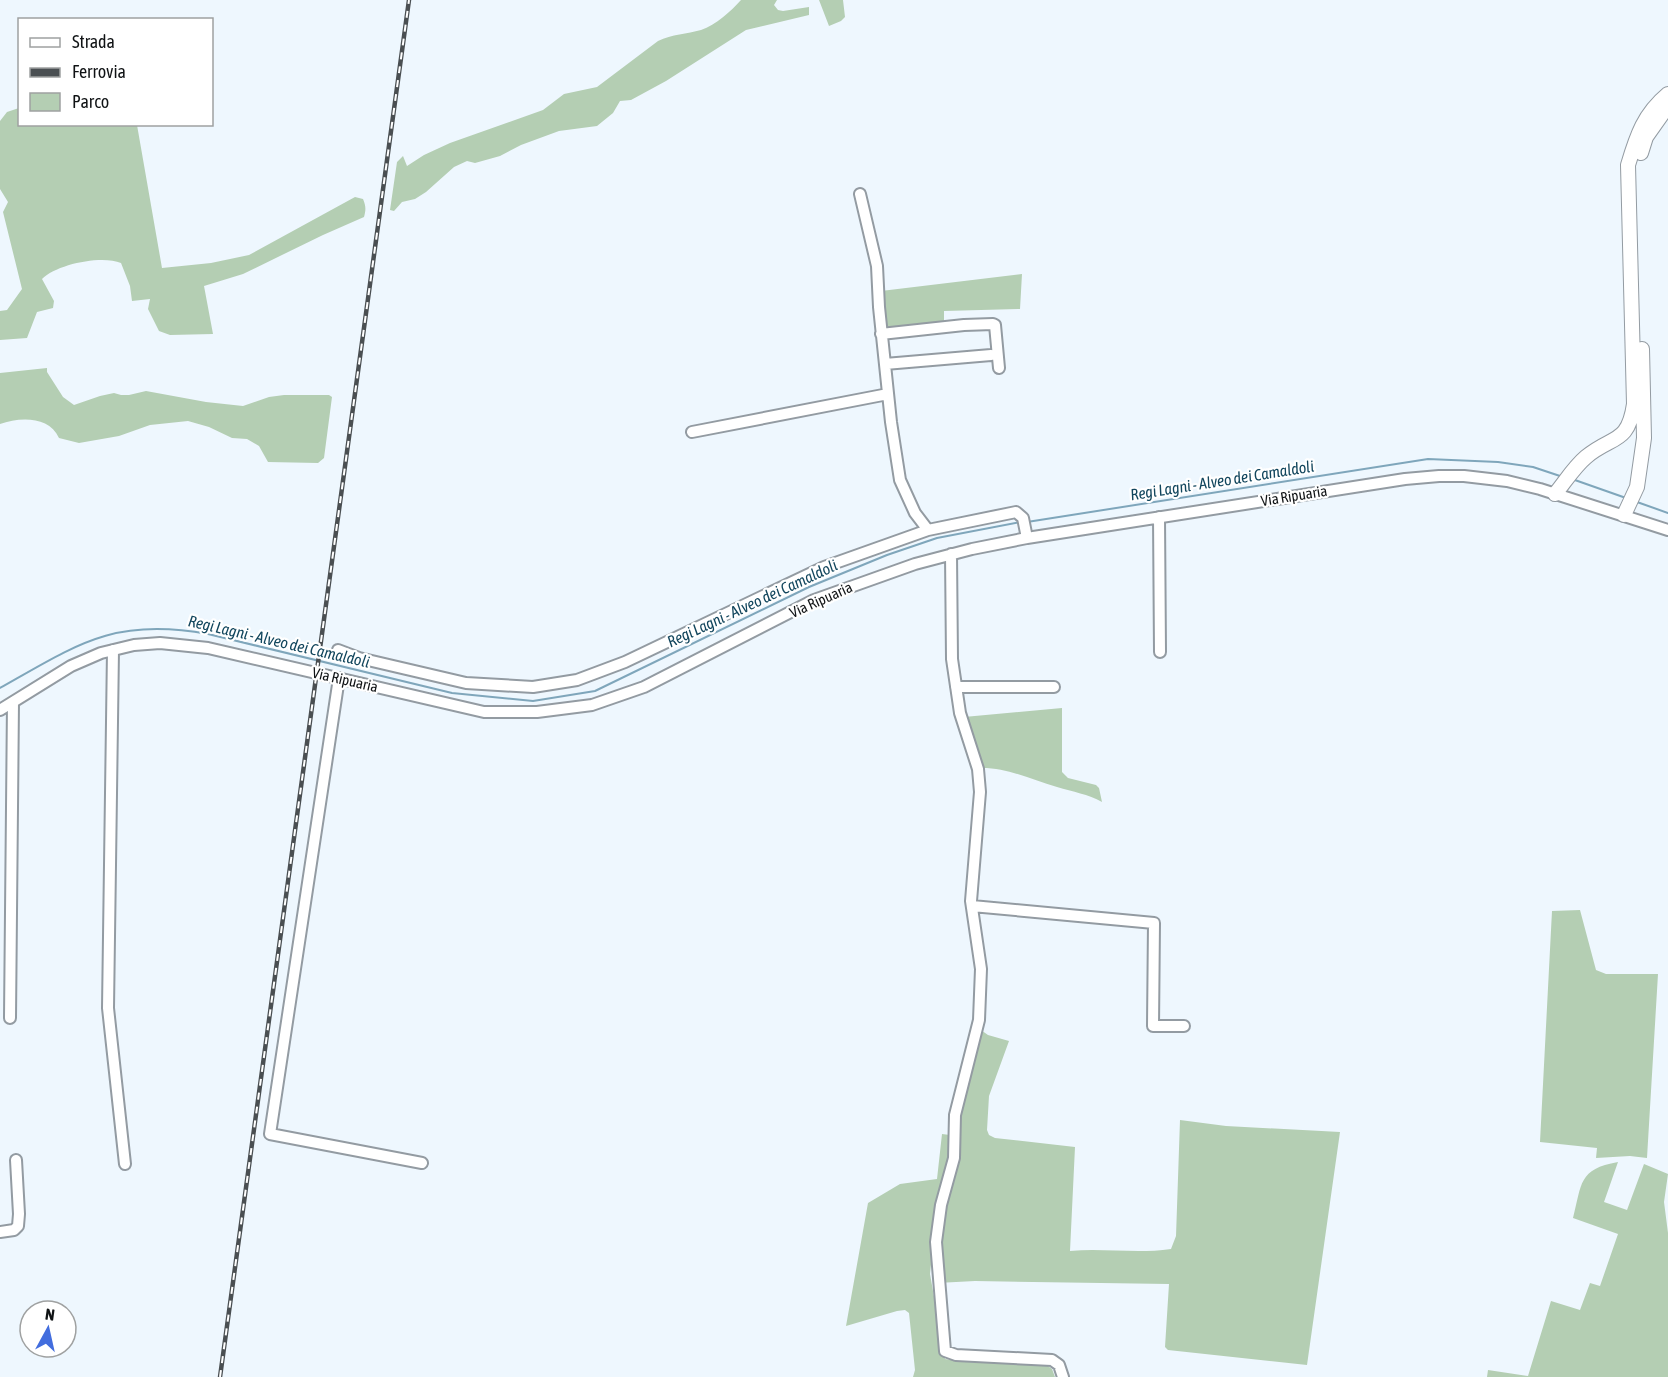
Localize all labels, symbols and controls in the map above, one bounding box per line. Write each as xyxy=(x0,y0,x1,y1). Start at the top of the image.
legend xyxy=(18,18,213,126)
text: Strada xyxy=(72,31,115,52)
text: Ferrovia xyxy=(72,61,126,82)
text: Parco xyxy=(72,91,109,112)
water label: Regi Lagni - Alveo dei Camaldoli xyxy=(1129,457,1316,504)
street label: Via Ripuaria xyxy=(1260,482,1328,509)
water label: Regi Lagni - Alveo dei Camaldoli xyxy=(664,555,841,651)
street label: Via Ripuaria xyxy=(787,578,855,621)
water label: Regi Lagni - Alveo dei Camaldoli xyxy=(186,611,372,672)
street label: Via Ripuaria xyxy=(311,664,380,695)
north arrow xyxy=(18,1299,78,1359)
text: N xyxy=(44,1305,56,1324)

